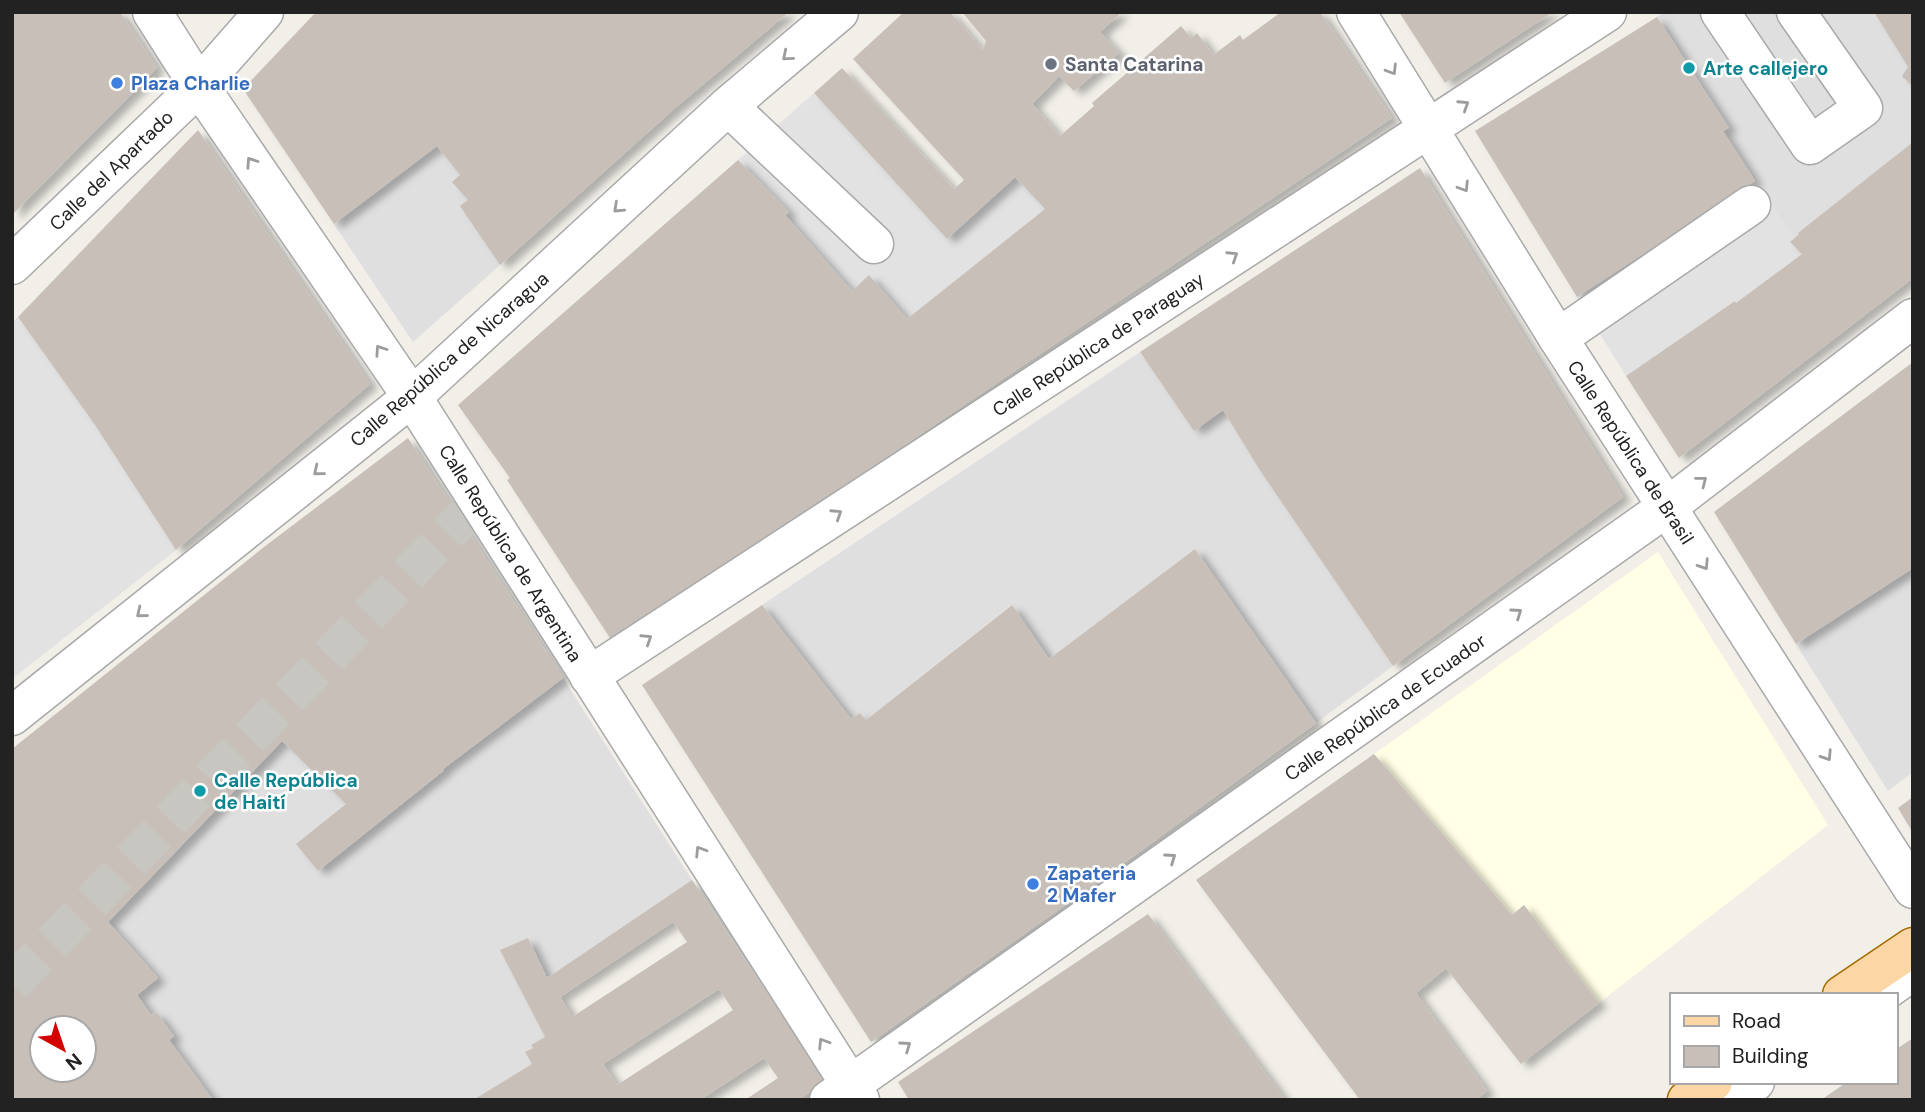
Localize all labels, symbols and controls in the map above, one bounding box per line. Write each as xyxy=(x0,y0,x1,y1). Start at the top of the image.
one-way arrow xyxy=(783,48,796,60)
place label: Santa Catarina xyxy=(1065,52,1203,77)
marker: Santa Catarina xyxy=(1043,56,1059,72)
place label: Arte callejero xyxy=(1703,56,1828,81)
marker: Arte callejero xyxy=(1681,60,1697,76)
one-way arrow xyxy=(1383,63,1396,76)
place label: Plaza Charlie xyxy=(131,71,250,96)
marker: Plaza Charlie xyxy=(109,75,125,91)
one-way arrow xyxy=(1457,101,1470,114)
street label: Calle del Apartado xyxy=(44,105,179,236)
one-way arrow xyxy=(247,157,259,170)
one-way arrow xyxy=(1456,179,1469,192)
one-way arrow xyxy=(613,200,626,212)
one-way arrow xyxy=(1225,252,1238,265)
street label: Calle República de Nicaragua xyxy=(345,266,554,453)
street label: Calle República de Paraguay xyxy=(988,266,1209,422)
one-way arrow xyxy=(375,344,388,357)
street label: Calle República de Brasil xyxy=(1562,356,1699,549)
street label: Calle República de Argentina xyxy=(433,440,588,667)
one-way arrow xyxy=(314,463,326,476)
one-way arrow xyxy=(1694,476,1706,489)
one-way arrow xyxy=(829,510,842,523)
one-way arrow xyxy=(1696,557,1709,570)
one-way arrow xyxy=(136,605,148,618)
one-way arrow xyxy=(1509,609,1522,621)
street label: Calle República de Ecuador xyxy=(1280,628,1491,787)
one-way arrow xyxy=(639,634,652,647)
one-way arrow xyxy=(1819,749,1832,762)
place label: Calle República de Haití xyxy=(214,768,358,815)
marker: Calle República de Haití xyxy=(192,783,208,799)
one-way arrow xyxy=(696,845,709,858)
one-way arrow xyxy=(1163,854,1176,866)
place label: Zapateria 2 Mafer xyxy=(1047,861,1136,908)
marker: Zapateria 2 Mafer xyxy=(1025,876,1041,892)
legend xyxy=(1670,993,1897,1084)
text: Road xyxy=(1732,1007,1781,1035)
north arrow xyxy=(28,1014,98,1084)
one-way arrow xyxy=(818,1037,831,1050)
one-way arrow xyxy=(898,1042,911,1054)
text: Building xyxy=(1732,1042,1809,1070)
text: N xyxy=(60,1048,87,1076)

